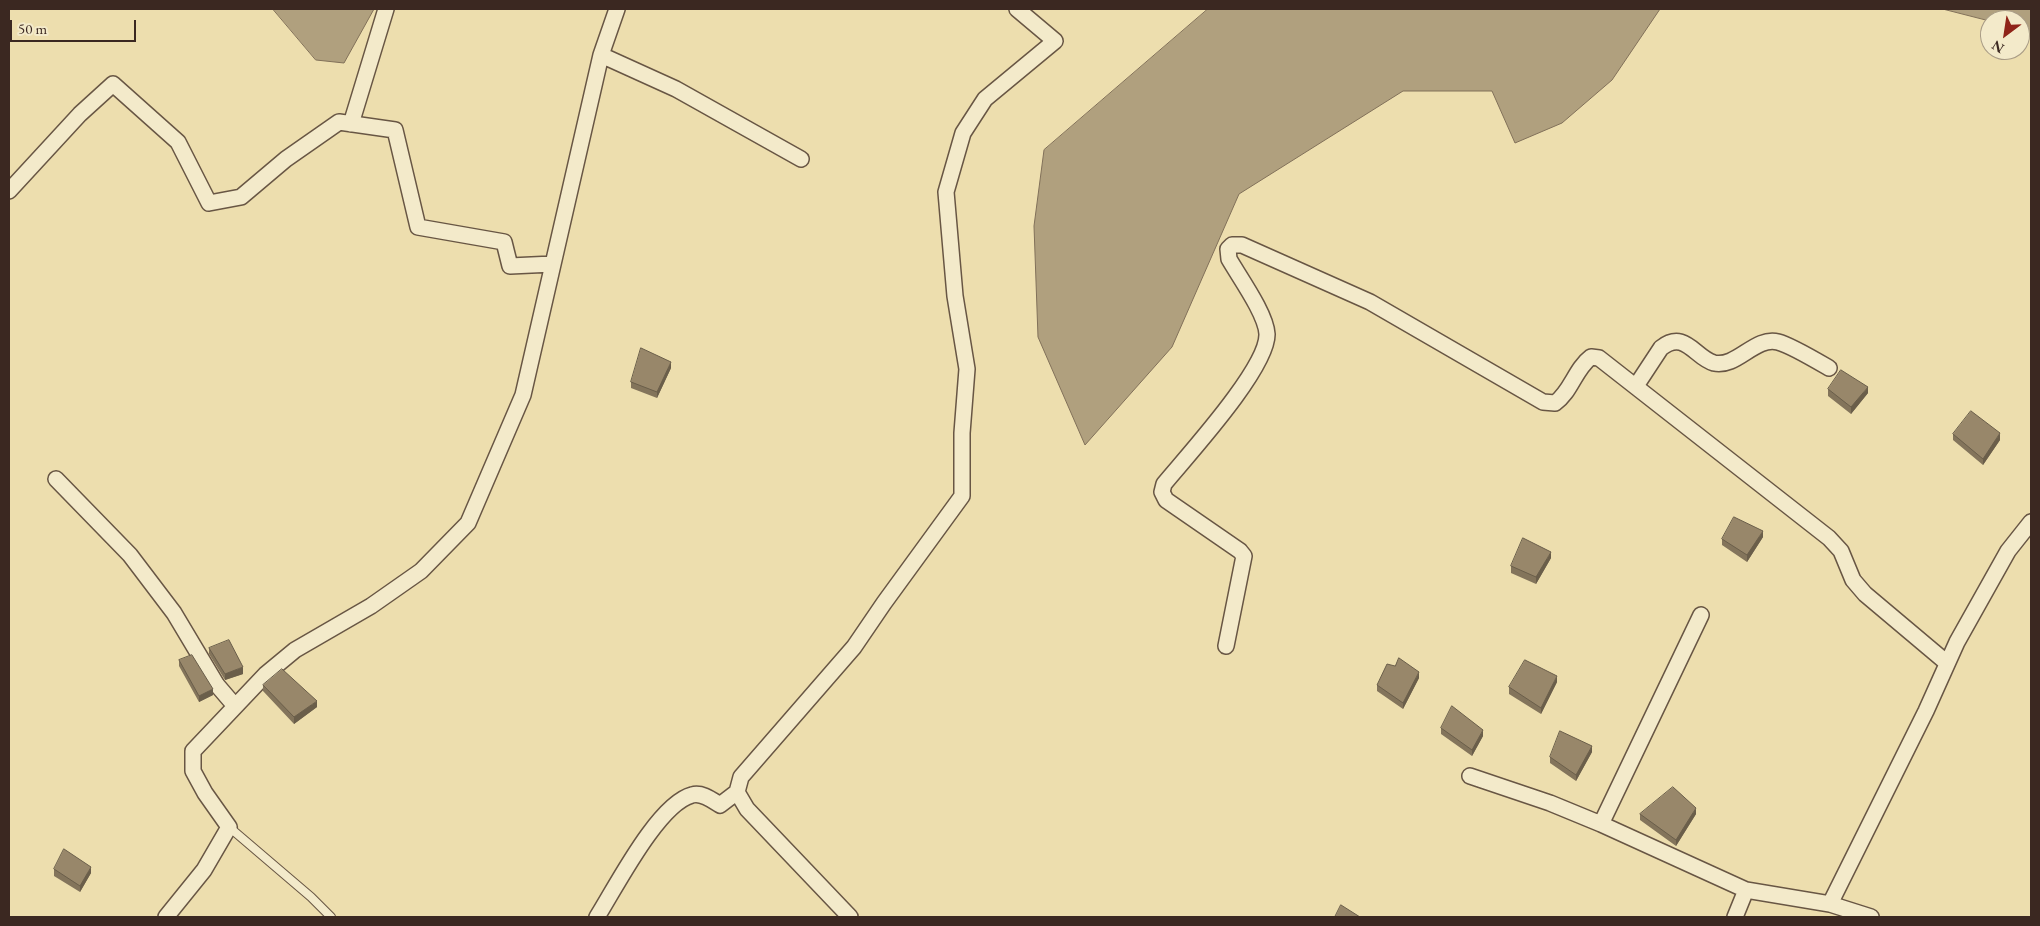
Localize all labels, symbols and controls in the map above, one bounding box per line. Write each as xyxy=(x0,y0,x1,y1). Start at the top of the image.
scale bar xyxy=(12,10,139,42)
north arrow xyxy=(1980,10,2030,60)
text: 50 m xyxy=(18,19,47,38)
text: N xyxy=(1988,36,2007,58)

